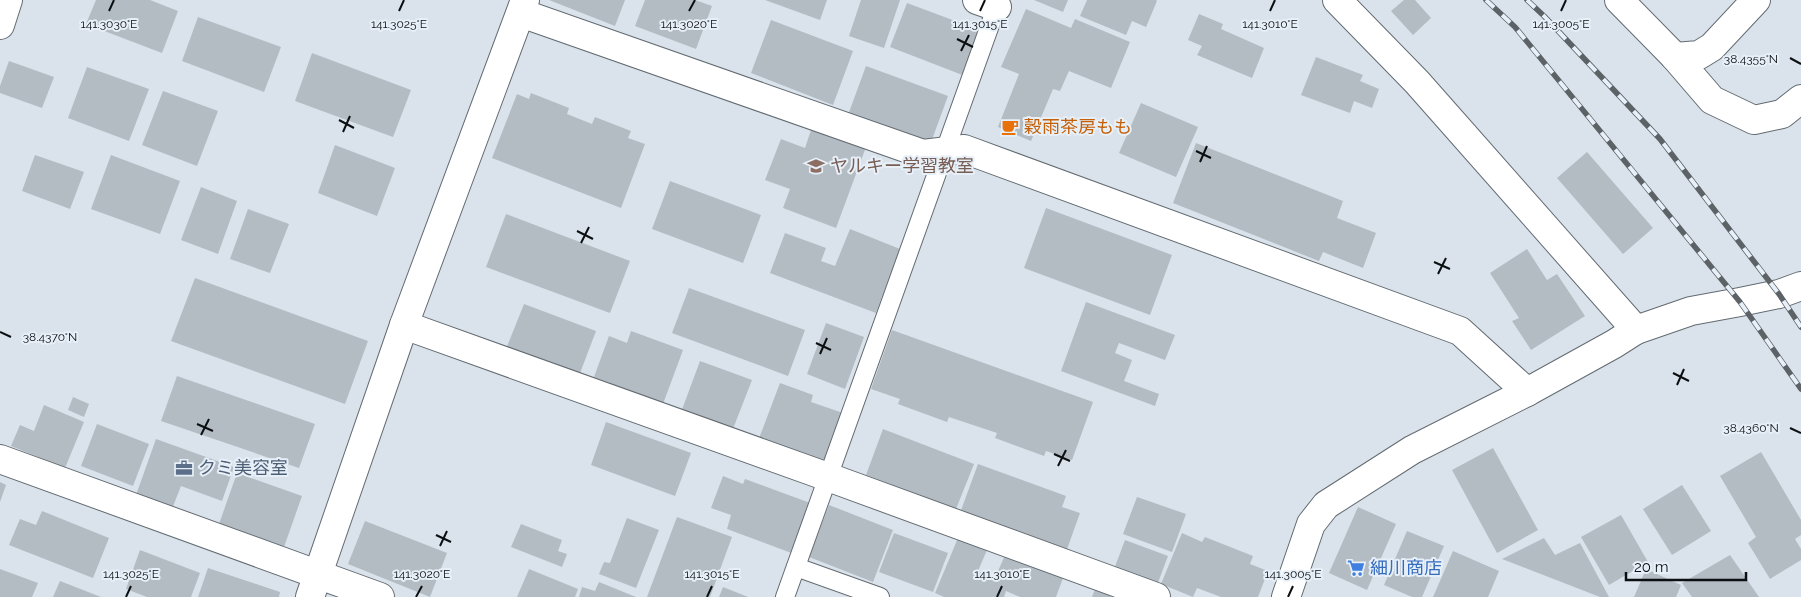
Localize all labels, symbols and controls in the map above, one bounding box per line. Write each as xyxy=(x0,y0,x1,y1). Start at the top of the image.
text: 141.3030°E xyxy=(81,17,137,31)
text: 141.3025°E xyxy=(371,17,427,31)
text: 141.3020°E xyxy=(661,17,717,31)
text: 141.3015°E xyxy=(952,17,1008,31)
text: 141.3010°E xyxy=(1242,17,1298,31)
text: 141.3005°E xyxy=(1532,17,1590,31)
text: 38.4355°N xyxy=(1724,52,1778,66)
place label: 穀雨茶房もも xyxy=(1024,116,1132,137)
cafe icon: 穀雨茶房もも xyxy=(1000,117,1020,137)
place label: ヤルキー学習教室 xyxy=(830,155,974,176)
school or university icon: ヤルキー学習教室 xyxy=(806,156,826,176)
text: 38.4370°N xyxy=(23,330,77,344)
text: 38.4360°N xyxy=(1723,421,1779,435)
place label: クミ美容室 xyxy=(198,457,288,478)
office icon: クミ美容室 xyxy=(174,458,194,478)
scale bar xyxy=(1626,550,1746,582)
place label: 細川商店 xyxy=(1370,557,1442,578)
supermarket icon: 細川商店 xyxy=(1346,558,1366,578)
text: 20 m xyxy=(1634,558,1669,576)
text: 141.3025°E xyxy=(103,567,159,581)
text: 141.3020°E xyxy=(394,567,450,581)
text: 141.3015°E xyxy=(684,567,740,581)
text: 141.3010°E xyxy=(974,567,1030,581)
text: 141.3005°E xyxy=(1264,567,1322,581)

